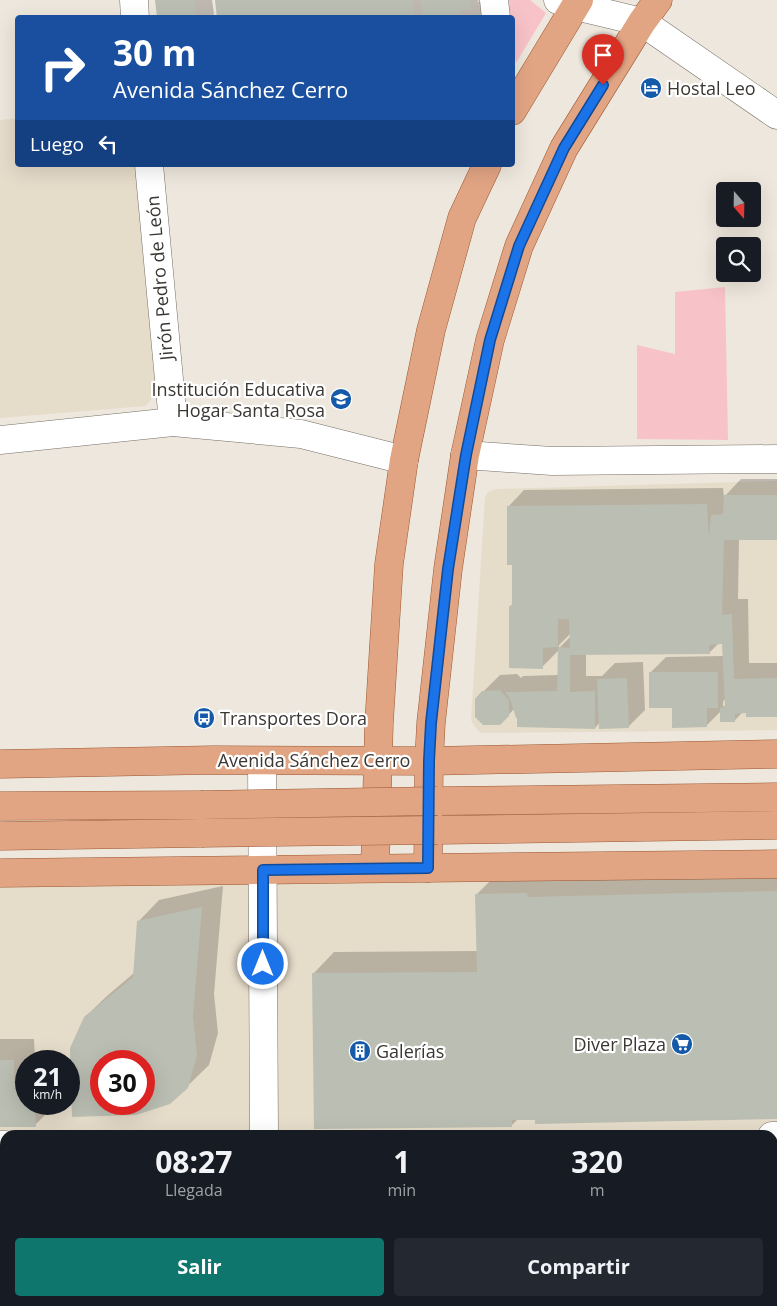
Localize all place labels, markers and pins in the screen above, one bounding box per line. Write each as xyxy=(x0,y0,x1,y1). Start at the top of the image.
pin xyxy=(582,34,624,85)
hotel icon: Hostal Leo xyxy=(639,76,663,100)
place label: Hostal Leo xyxy=(667,76,756,100)
place label: Institución Educativa Hogar Santa Rosa xyxy=(152,377,325,422)
school or university icon: Institución Educativa Hogar Santa Rosa xyxy=(329,387,353,411)
bus stop icon: Transportes Dora xyxy=(192,706,216,730)
place label: Transportes Dora xyxy=(220,706,367,730)
place label: Diver Plaza xyxy=(573,1032,666,1056)
supermarket icon: Diver Plaza xyxy=(670,1032,694,1056)
building icon: Galerías xyxy=(348,1039,372,1063)
place label: Galerías xyxy=(376,1039,444,1063)

